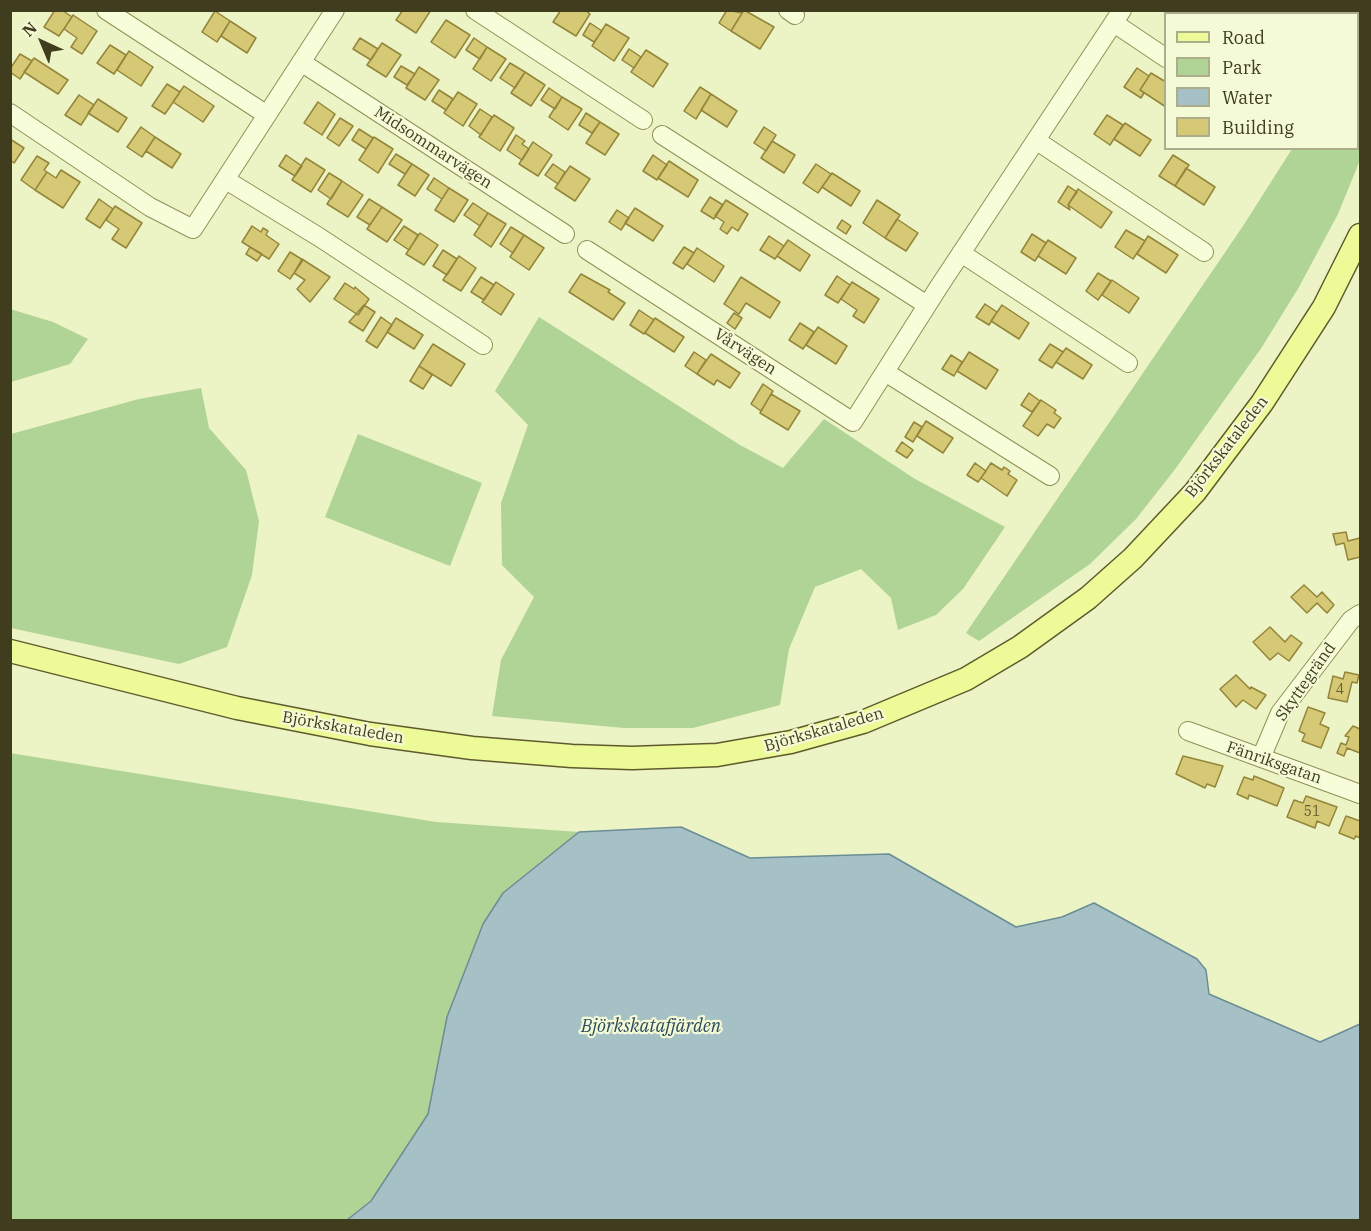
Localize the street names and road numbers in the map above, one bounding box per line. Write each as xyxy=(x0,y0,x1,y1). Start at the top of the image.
street label: Midsommarvägen xyxy=(370,103,496,193)
street label: Vårvägen xyxy=(710,325,780,379)
street label: Björkskataleden xyxy=(1182,393,1272,501)
street label: Skyttegränd xyxy=(1272,639,1340,725)
street label: Björkskataleden xyxy=(762,704,886,756)
street label: Björkskataleden xyxy=(281,708,405,748)
street label: Fänriksgatan xyxy=(1224,738,1324,788)

